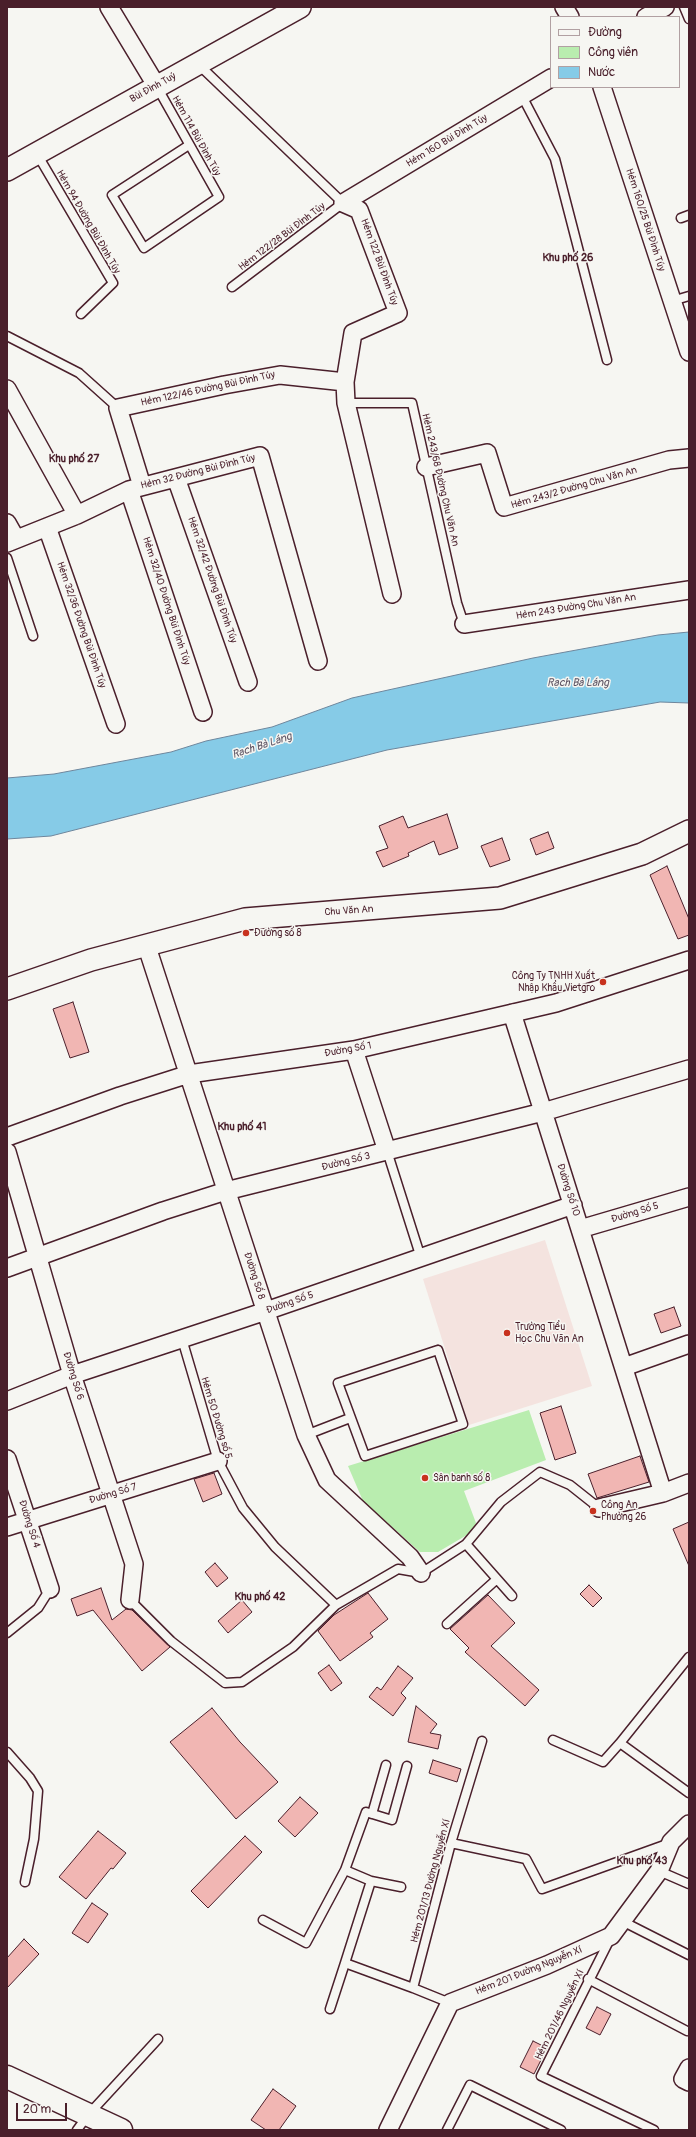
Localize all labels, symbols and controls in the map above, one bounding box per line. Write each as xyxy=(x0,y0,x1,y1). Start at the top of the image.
legend xyxy=(550,16,680,88)
text: Đường xyxy=(588,25,622,40)
text: Công viên xyxy=(588,45,638,60)
text: Nước xyxy=(588,65,615,80)
street label: Bùi Đình Tuý xyxy=(128,70,178,106)
street label: Hẻm 114 Bùi Đình Túy xyxy=(169,94,223,178)
street label: Hẻm 160 Bùi Đình Túy xyxy=(404,112,490,170)
street label: Hẻm 160/25 Bùi Đình Túy xyxy=(623,167,667,273)
street label: Hẻm 94 Đường Bùi Đình Túy xyxy=(53,168,123,276)
street label: Hẻm 122/28 Bùi Đình Túy xyxy=(236,200,328,274)
street label: Hẻm 122 Bùi Đình Túy xyxy=(358,217,400,307)
district label: Khu phố 26 xyxy=(542,251,594,265)
street label: Hẻm 122/46 Đường Bùi Đình Túy xyxy=(140,369,276,409)
street label: Hẻm 243/68 Đường Chu Văn An xyxy=(419,412,461,548)
district label: Khu phố 27 xyxy=(49,452,99,466)
street label: Hẻm 32 Đường Bùi Đình Túy xyxy=(139,452,257,492)
street label: Hẻm 243/2 Đường Chu Văn An xyxy=(510,464,638,512)
street label: Hẻm 32/42 Đường Bùi Đình Túy xyxy=(185,515,239,645)
street label: Hẻm 32/40 Đường Bùi Đình Túy xyxy=(140,535,192,667)
street label: Hẻm 32/36 Đường Bùi Đình Túy xyxy=(54,560,108,690)
street label: Hẻm 243 Đường Chu Văn An xyxy=(515,592,637,622)
water label: Rạch Bà Láng xyxy=(547,676,609,690)
water label: Rạch Bà Láng xyxy=(231,730,293,762)
street label: Chu Văn An xyxy=(324,903,374,919)
place label: Đường số 8 xyxy=(254,927,302,939)
marker: Đường số 8 xyxy=(241,928,251,938)
place label: Công Ty TNHH Xuất Nhập Khẩu Vietgro xyxy=(512,970,595,994)
marker: Công Ty TNHH Xuất Nhập Khẩu Vietgro xyxy=(598,977,608,987)
street label: Đường Số 1 xyxy=(323,1040,373,1060)
district label: Khu phố 41 xyxy=(217,1120,267,1134)
street label: Đường Số 3 xyxy=(321,1150,371,1174)
street label: Đường Số 10 xyxy=(554,1162,582,1218)
street label: Đường Số 5 xyxy=(610,1200,660,1226)
street label: Đường Số 8 xyxy=(241,1251,267,1301)
street label: Đường Số 5 xyxy=(265,1289,315,1317)
place label: Trường Tiểu Học Chu Văn An xyxy=(515,1321,584,1344)
marker: Trường Tiểu Học Chu Văn An xyxy=(502,1328,512,1338)
street label: Đường Số 6 xyxy=(60,1350,86,1402)
street label: Hẻm 50 Đường số 5 xyxy=(198,1376,234,1460)
place label: Sân banh số 8 xyxy=(433,1472,490,1484)
marker: Sân banh số 8 xyxy=(420,1473,430,1483)
street label: Đường Số 7 xyxy=(88,1481,138,1507)
street label: Đường Số 4 xyxy=(16,1499,42,1549)
place label: Công An Phường 26 xyxy=(601,1499,646,1522)
marker: Công An Phường 26 xyxy=(588,1506,598,1516)
district label: Khu phố 42 xyxy=(235,1590,285,1604)
street label: Hẻm 201/13 Đường Nguyễn Xí xyxy=(409,1818,453,1944)
district label: Khu phố 43 xyxy=(617,1854,667,1868)
street label: Hẻm 201 Đường Nguyễn Xí xyxy=(474,1944,584,1998)
street label: Hẻm 201/46 Nguyễn Xí xyxy=(533,1968,587,2062)
scale bar xyxy=(18,2095,69,2121)
text: 20 m xyxy=(23,2102,51,2117)

